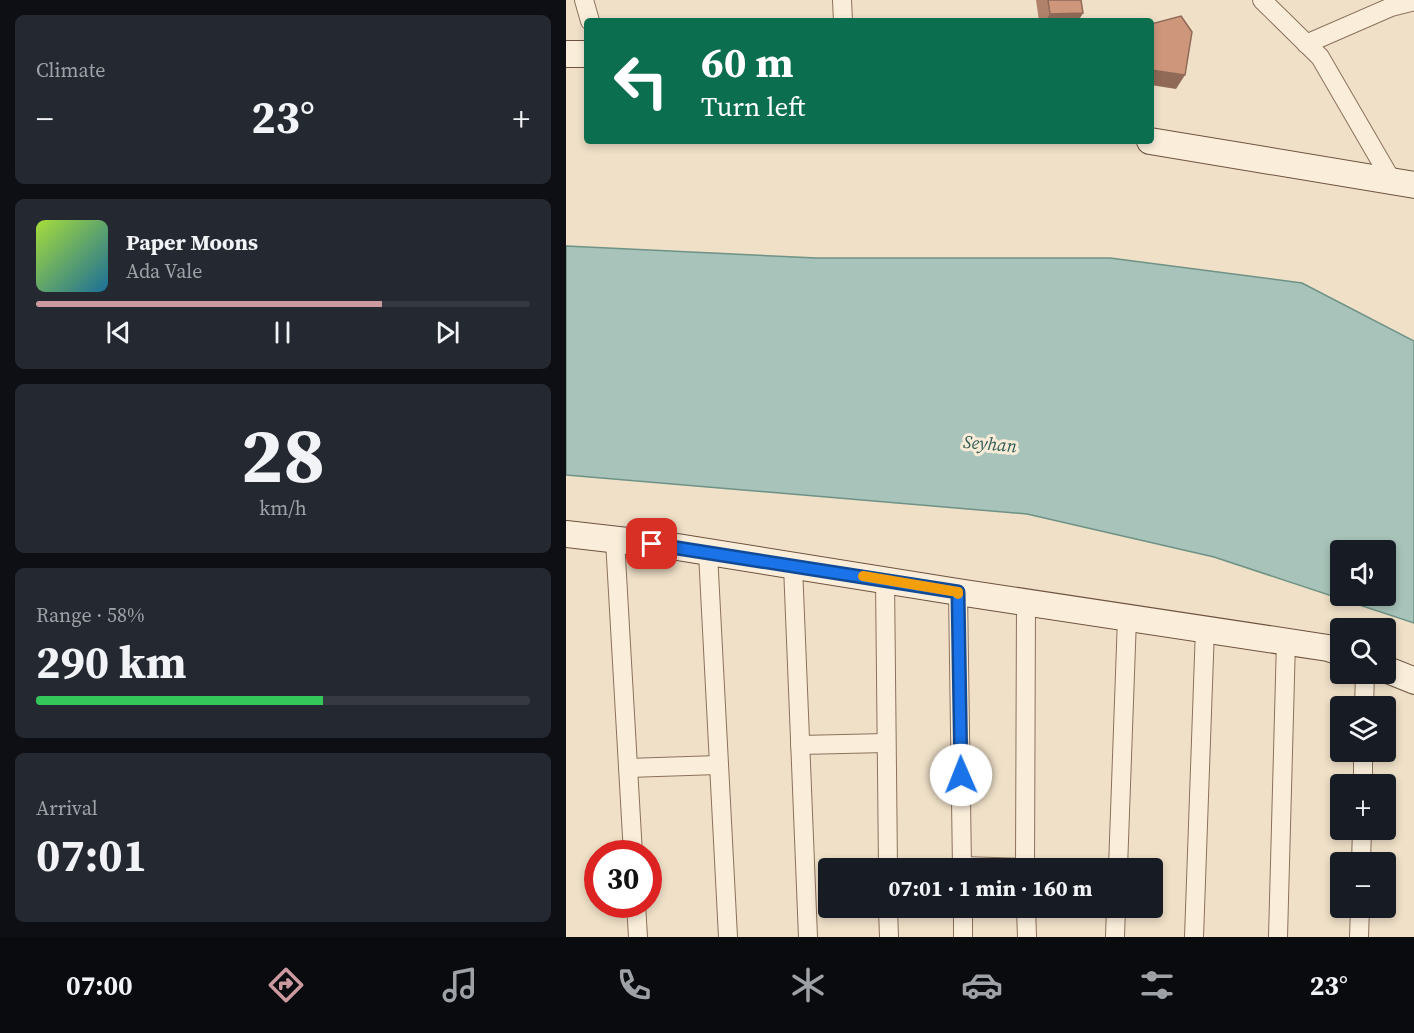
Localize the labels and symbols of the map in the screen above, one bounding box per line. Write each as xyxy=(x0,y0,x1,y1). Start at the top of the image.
water label: Seyhan xyxy=(962,429,1018,458)
pin xyxy=(626,518,677,569)
position arrow xyxy=(929,743,993,807)
speed limit sign: 30 xyxy=(584,840,662,918)

